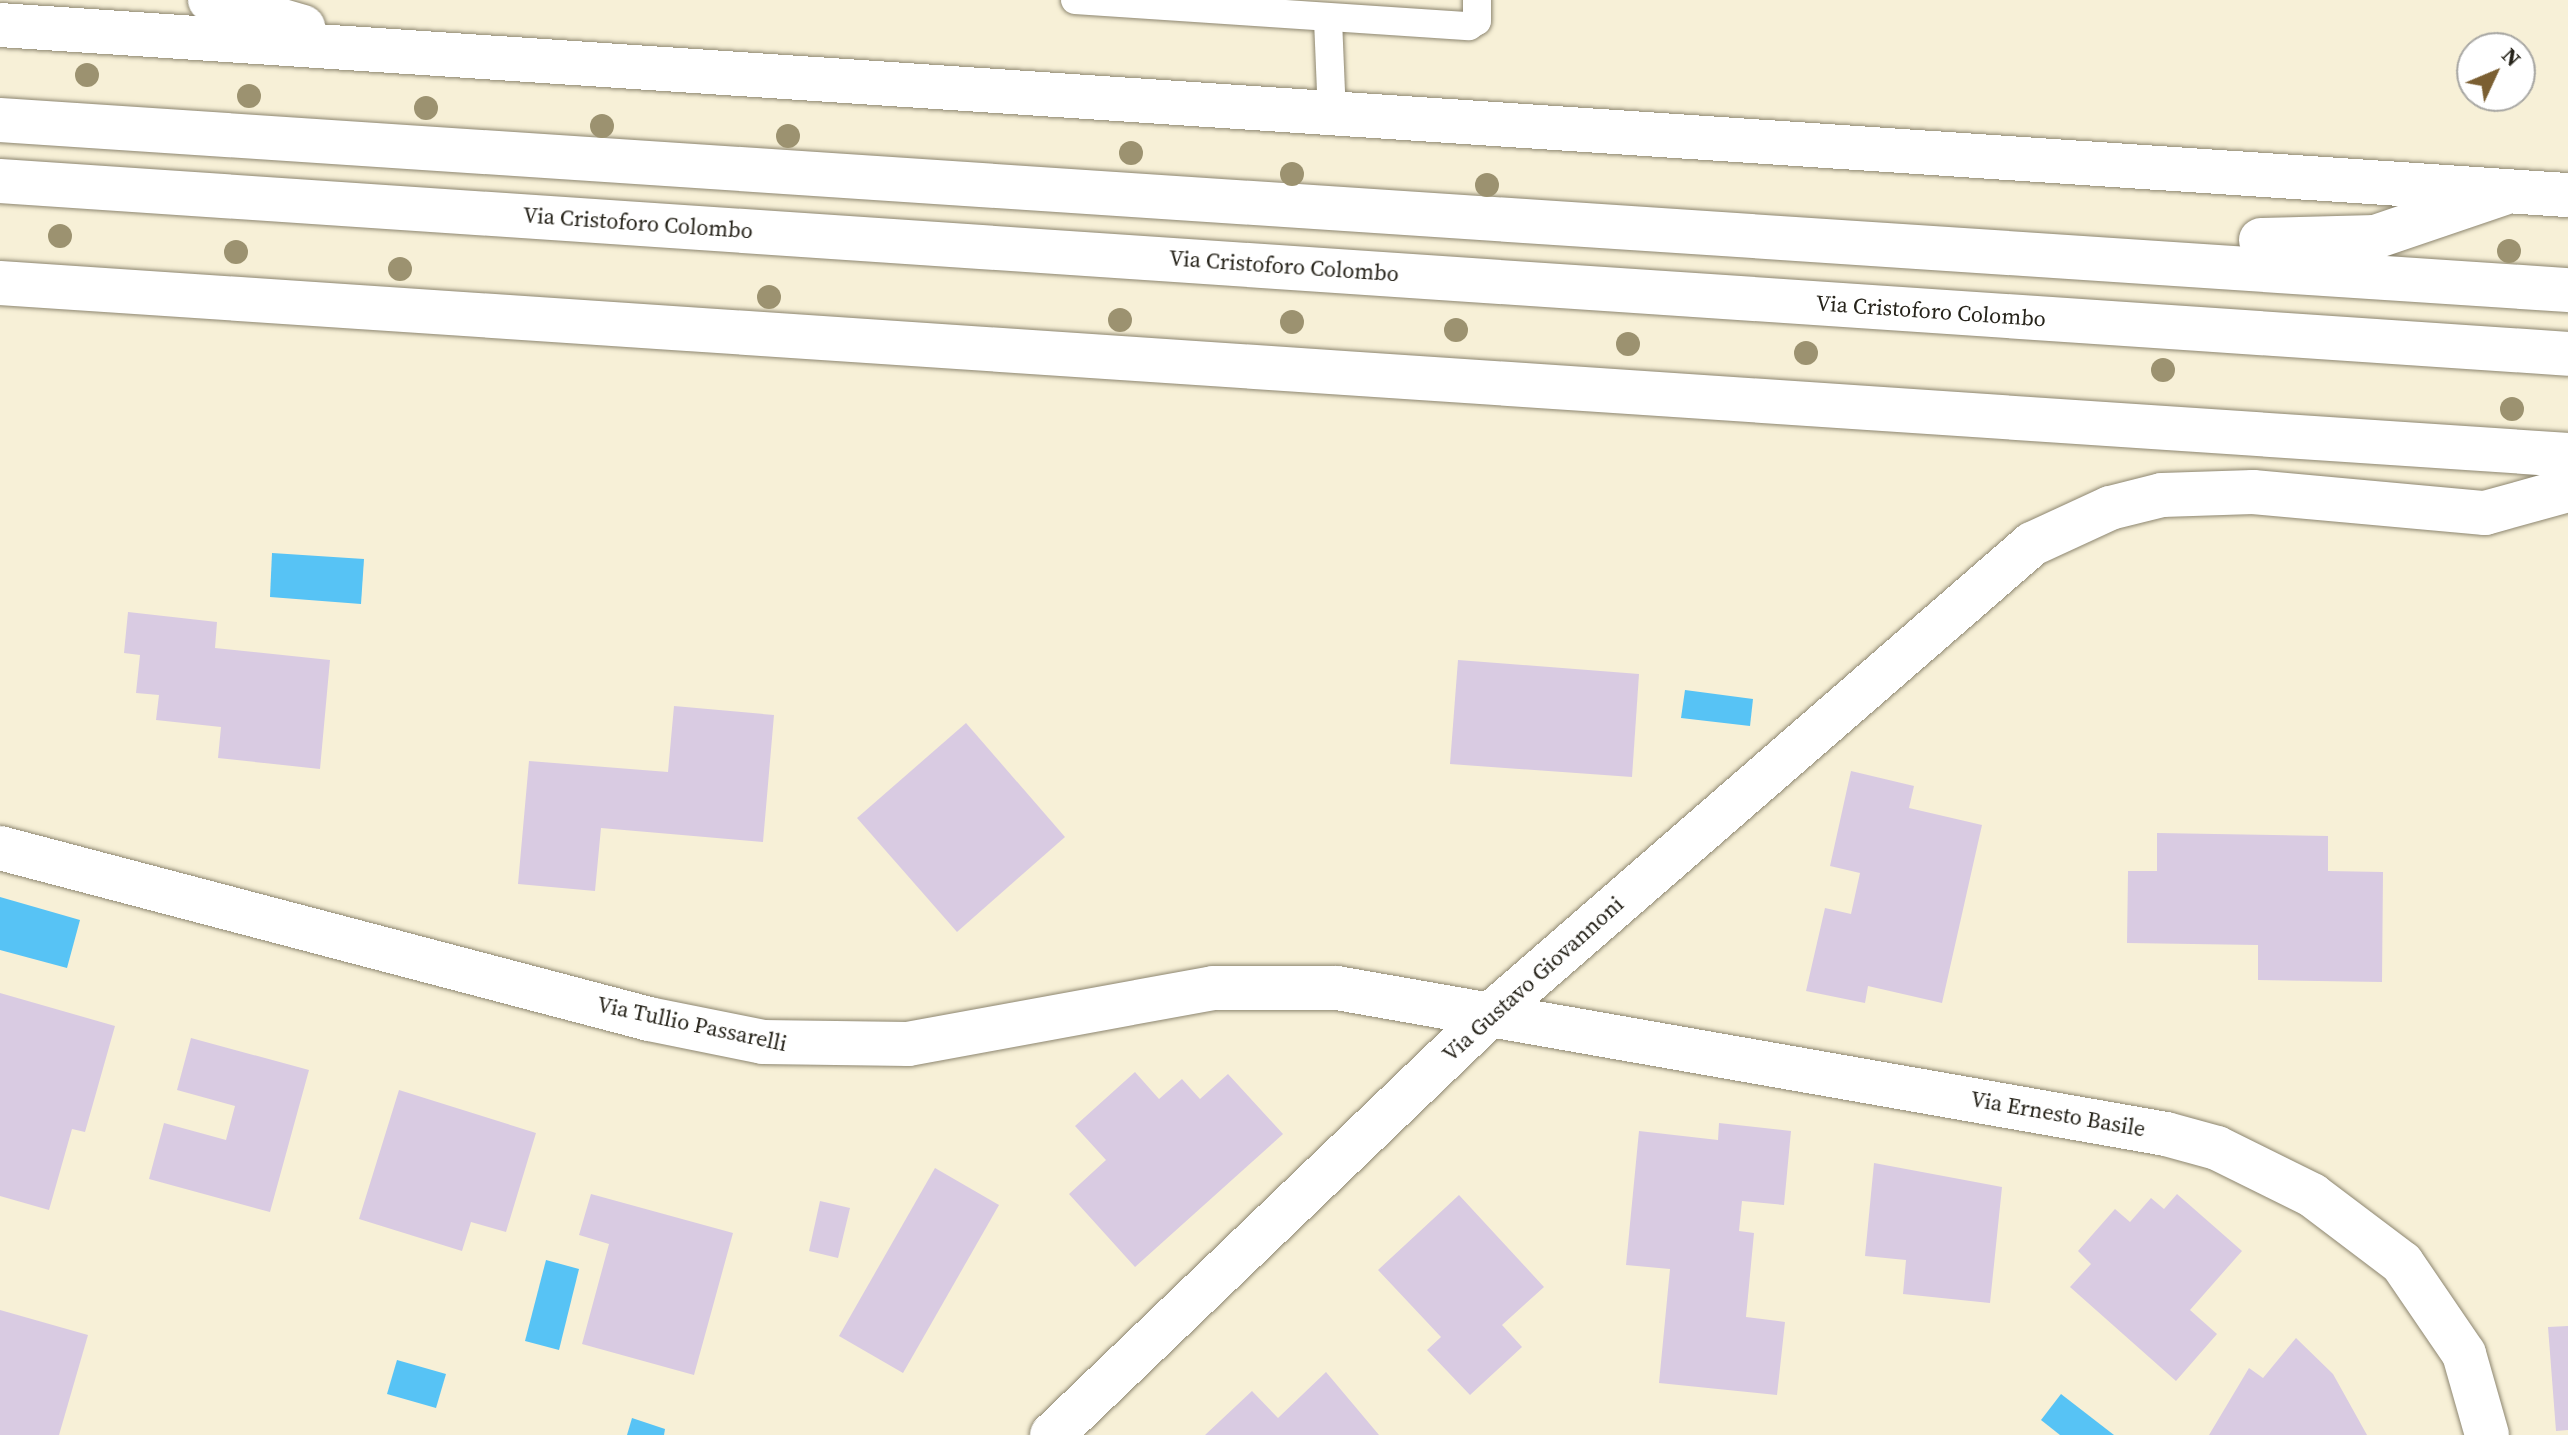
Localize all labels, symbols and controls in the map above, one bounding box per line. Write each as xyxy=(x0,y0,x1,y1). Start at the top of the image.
north arrow xyxy=(2456,32,2536,112)
text: N xyxy=(2495,41,2528,73)
street label: Via Cristoforo Colombo xyxy=(522,202,754,244)
street label: Via Cristoforo Colombo xyxy=(1168,245,1400,287)
street label: Via Cristoforo Colombo xyxy=(1815,290,2047,332)
street label: Via Gustavo Giovannoni xyxy=(1437,891,1629,1067)
street label: Via Tullio Passarelli xyxy=(595,991,789,1057)
street label: Via Ernesto Basile xyxy=(1969,1086,2147,1142)

